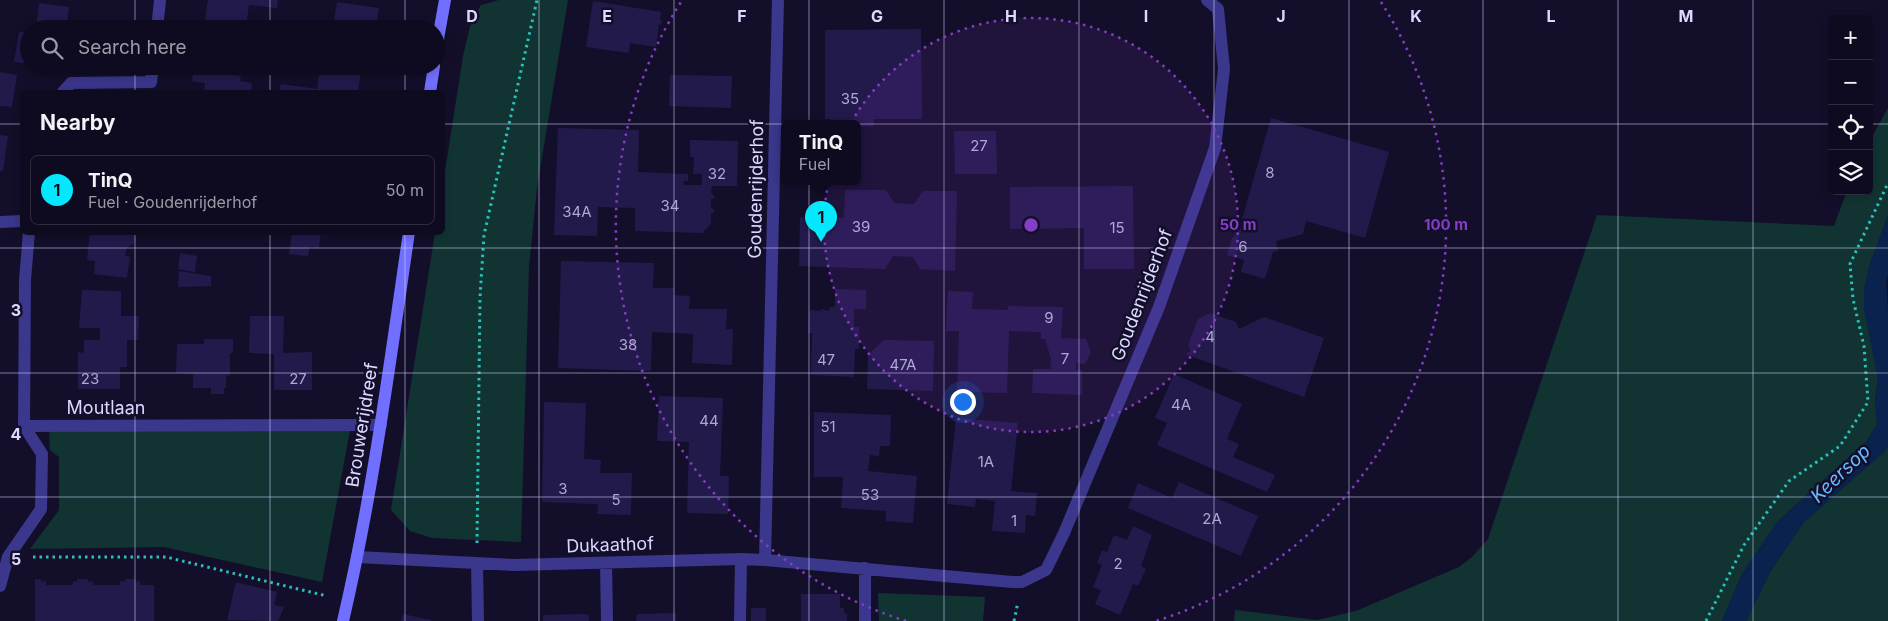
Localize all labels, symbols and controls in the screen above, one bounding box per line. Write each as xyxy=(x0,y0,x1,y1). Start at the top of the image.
text: D xyxy=(466,6,478,26)
text: E xyxy=(602,6,612,26)
text: F xyxy=(737,6,747,26)
text: G xyxy=(871,6,883,26)
text: H xyxy=(1005,6,1017,26)
text: I xyxy=(1144,6,1148,26)
text: J xyxy=(1276,6,1286,26)
text: K xyxy=(1410,6,1422,26)
text: L xyxy=(1546,6,1556,26)
text: M xyxy=(1679,6,1693,26)
map controls xyxy=(1828,15,1873,195)
button: + xyxy=(1828,15,1873,60)
search box xyxy=(20,20,445,75)
icon: search xyxy=(38,34,66,62)
text: Search here xyxy=(78,36,187,59)
button: − xyxy=(1828,60,1873,105)
house number: 35 xyxy=(841,89,859,108)
button: locate xyxy=(1828,105,1873,150)
text: Nearby xyxy=(40,110,115,135)
street label: Goudenrijderhof xyxy=(744,119,767,259)
popup xyxy=(781,120,861,185)
text: TinQ xyxy=(799,131,843,154)
house number: 27 xyxy=(970,136,988,155)
button: layers xyxy=(1828,150,1873,195)
text: Fuel xyxy=(799,154,830,174)
house number: 8 xyxy=(1265,163,1275,182)
house number: 32 xyxy=(708,164,726,183)
text: TinQ xyxy=(88,169,132,192)
text: 1 xyxy=(54,180,60,200)
text: 50 m xyxy=(386,180,424,200)
text: Fuel · Goudenrijderhof xyxy=(88,192,257,212)
house number: 34 xyxy=(661,196,679,215)
pin: 1 xyxy=(805,201,837,242)
house number: 34A xyxy=(562,202,592,221)
text: 50 m xyxy=(1220,215,1256,234)
text: 100 m xyxy=(1424,215,1468,234)
centre of rings xyxy=(1022,216,1040,234)
house number: 39 xyxy=(852,217,870,236)
house number: 15 xyxy=(1109,218,1125,237)
street label: Goudenrijderhof xyxy=(1107,226,1176,364)
house number: 6 xyxy=(1238,237,1248,256)
text: 3 xyxy=(11,300,21,320)
house number: 9 xyxy=(1044,308,1054,327)
house number: 4 xyxy=(1205,327,1215,346)
house number: 38 xyxy=(619,335,637,354)
house number: 7 xyxy=(1061,349,1069,368)
house number: 47 xyxy=(817,350,835,369)
house number: 47A xyxy=(890,355,916,374)
street label: Brouwerijdreef xyxy=(341,361,382,489)
house number: 23 xyxy=(81,369,99,388)
house number: 27 xyxy=(289,369,307,388)
your location xyxy=(950,389,976,415)
house number: 4A xyxy=(1171,395,1191,414)
street label: Moutlaan xyxy=(67,397,145,418)
house number: 44 xyxy=(699,411,719,430)
house number: 51 xyxy=(820,417,836,436)
text: 4 xyxy=(11,424,22,444)
water label: Keersop xyxy=(1806,439,1875,507)
house number: 1A xyxy=(978,452,994,471)
house number: 3 xyxy=(558,479,568,498)
house number: 53 xyxy=(861,485,879,504)
house number: 5 xyxy=(611,490,621,509)
house number: 2A xyxy=(1202,509,1222,528)
house number: 1 xyxy=(1011,511,1017,530)
street label: Dukaathof xyxy=(566,532,655,557)
text: 5 xyxy=(11,549,21,569)
house number: 2 xyxy=(1113,554,1123,573)

